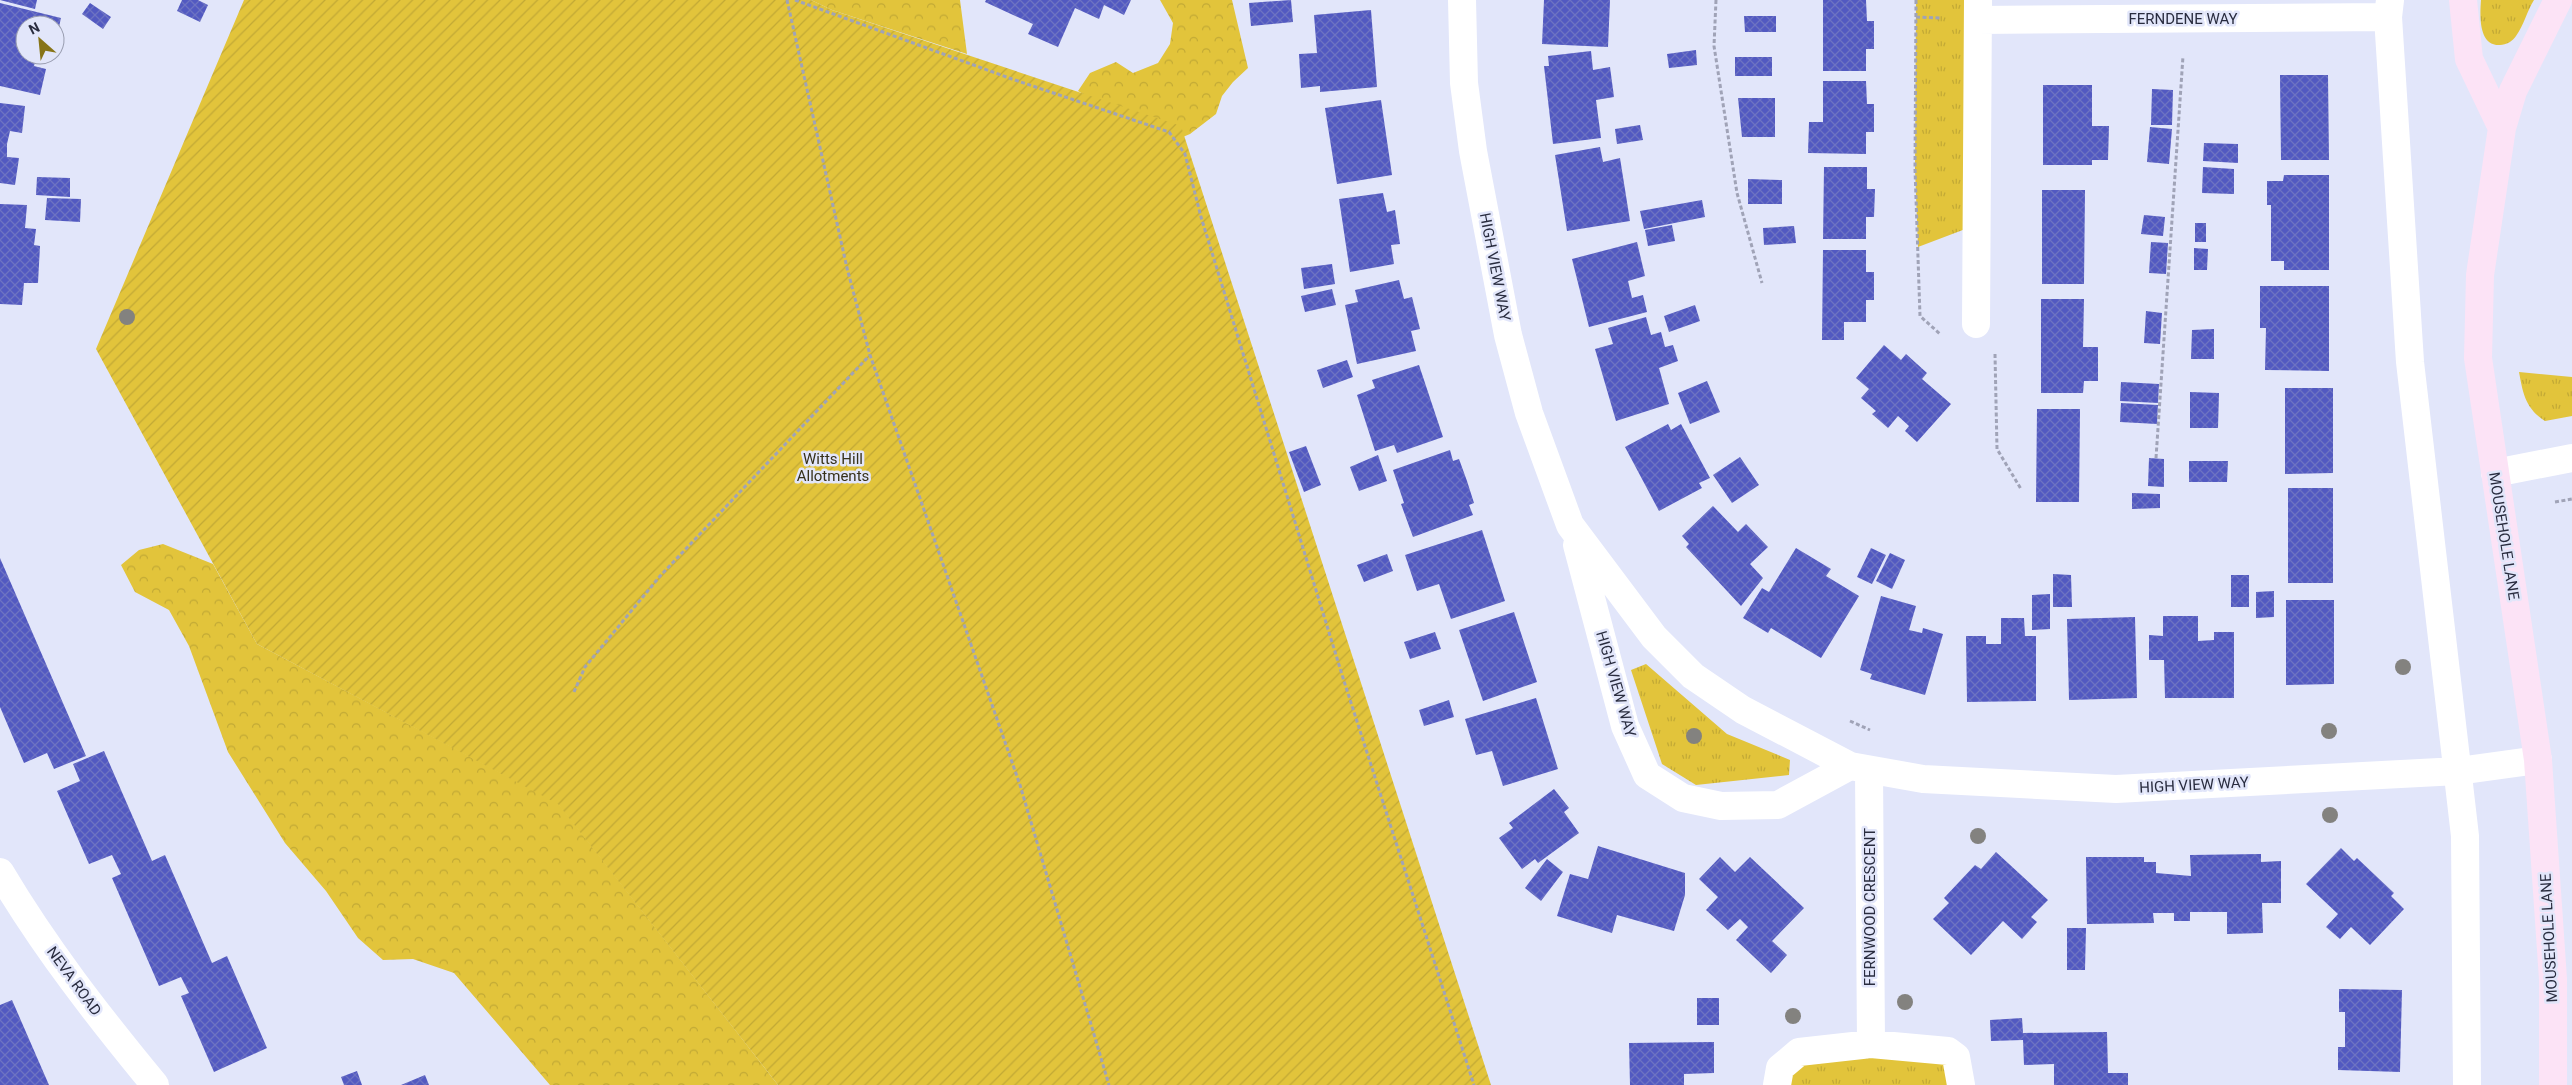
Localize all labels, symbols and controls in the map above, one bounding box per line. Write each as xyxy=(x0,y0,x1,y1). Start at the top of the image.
street label: FERNDENE WAY xyxy=(2128,10,2238,28)
north arrow xyxy=(15,15,65,65)
text: N xyxy=(26,19,42,38)
street label: HIGH VIEW WAY xyxy=(1476,211,1514,323)
park label: Witts Hill Allotments xyxy=(797,450,869,485)
street label: MOUSEHOLE LANE xyxy=(2485,471,2523,602)
street label: HIGH VIEW WAY xyxy=(1592,629,1640,739)
street label: HIGH VIEW WAY xyxy=(2139,773,2249,797)
street label: FERNWOOD CRESCENT xyxy=(1861,828,1879,986)
street label: MOUSEHOLE LANE xyxy=(2537,873,2561,1003)
street label: NEVA ROAD xyxy=(43,943,105,1019)

